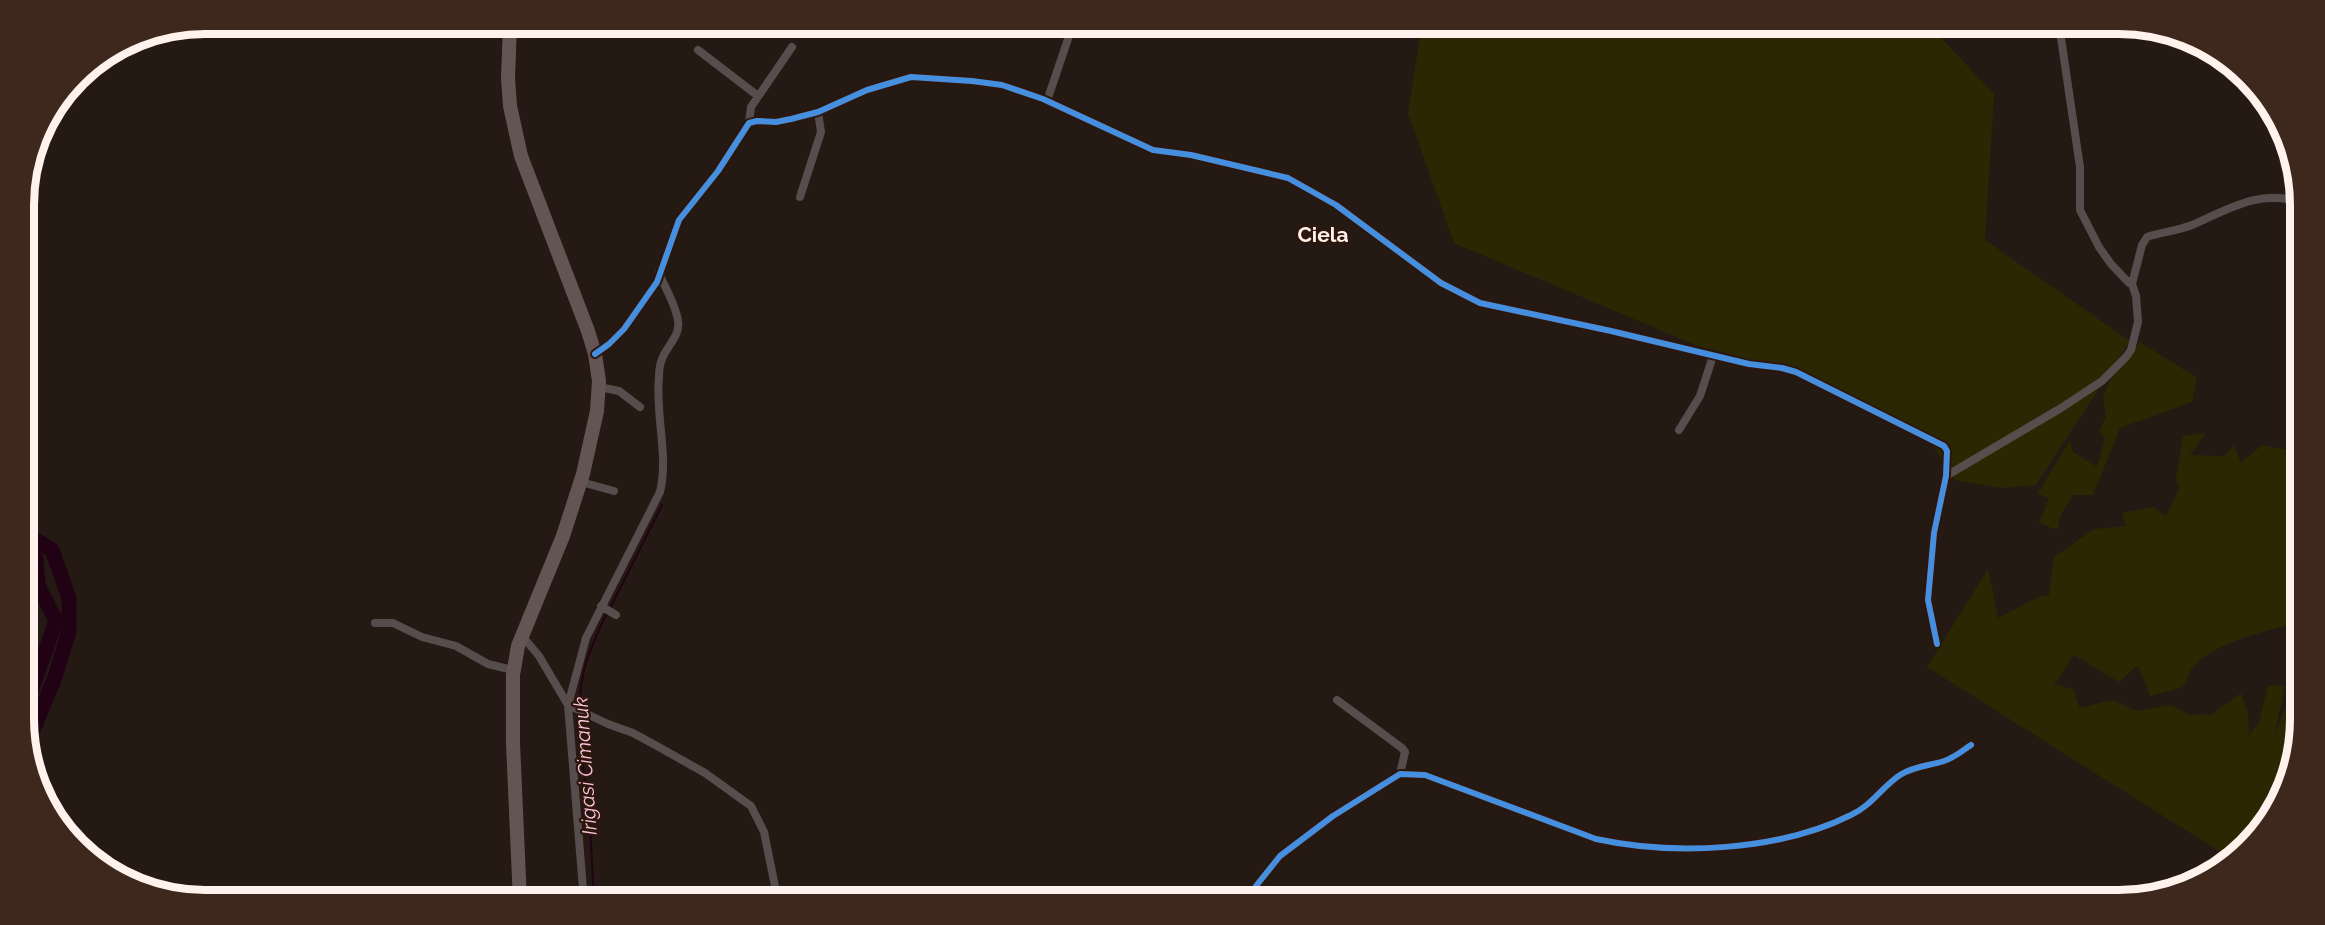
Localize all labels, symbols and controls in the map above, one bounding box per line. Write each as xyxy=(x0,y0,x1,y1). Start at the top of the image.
district label: Ciela xyxy=(1297,222,1349,247)
water label: Irigasi Cimanuk xyxy=(568,696,602,836)

